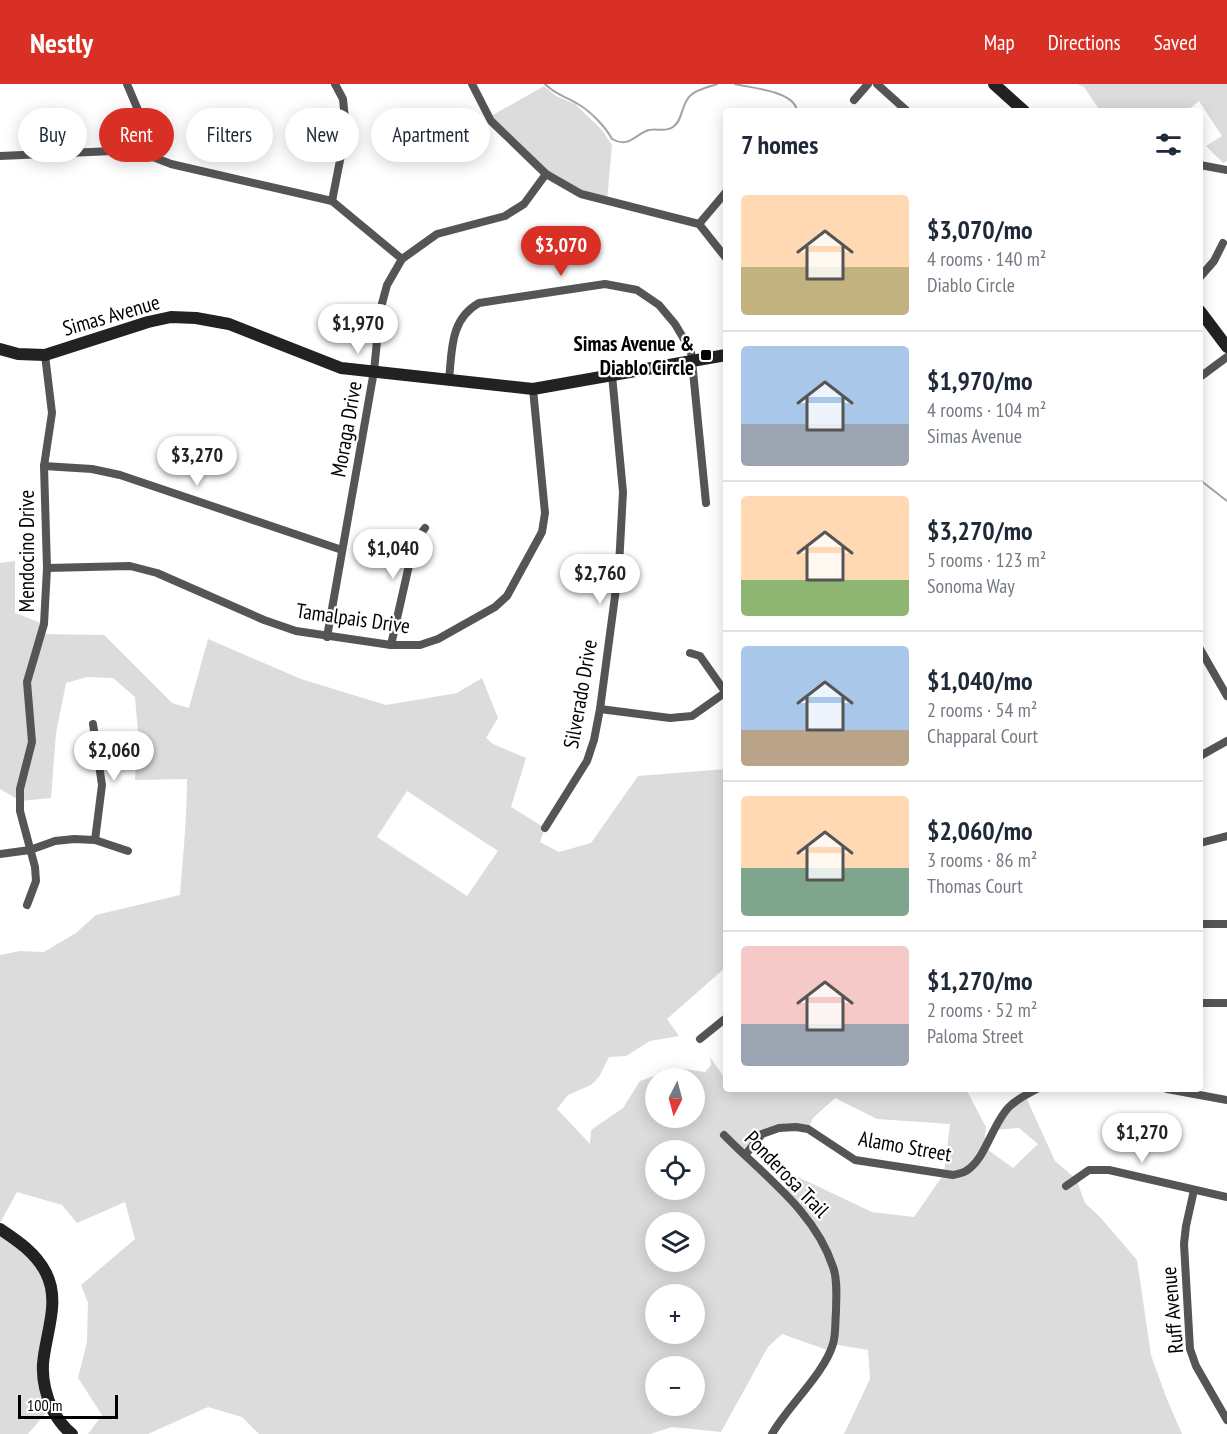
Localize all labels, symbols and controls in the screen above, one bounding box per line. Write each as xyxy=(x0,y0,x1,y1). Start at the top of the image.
text: Nestly xyxy=(30,24,93,61)
text: Map xyxy=(984,29,1015,56)
text: Directions xyxy=(1048,29,1121,56)
text: Saved xyxy=(1154,29,1197,56)
chip: Buy xyxy=(18,108,87,162)
chip: Rent xyxy=(99,108,174,162)
chip: Filters xyxy=(186,108,273,162)
chip: New xyxy=(285,108,359,162)
chip: Apartment xyxy=(371,108,490,162)
text: 7 homes xyxy=(741,128,818,161)
icon: filters xyxy=(1152,128,1185,161)
text: $3,070/mo xyxy=(927,213,1033,246)
icon: home xyxy=(789,219,861,291)
pin: $3,070 xyxy=(512,226,610,277)
text: $3,070 xyxy=(535,232,587,258)
text: 4 rooms · 140 m² xyxy=(927,246,1046,272)
text: Diablo Circle xyxy=(927,272,1015,298)
street label: Simas Avenue xyxy=(59,288,163,342)
pin: $1,970 xyxy=(309,304,407,355)
text: $1,970 xyxy=(332,310,384,336)
place label: Simas Avenue & Diablo Circle xyxy=(574,330,694,381)
marker: Simas Avenue & Diablo Circle xyxy=(699,348,713,362)
text: $1,970/mo xyxy=(927,364,1033,397)
icon: home xyxy=(789,370,861,442)
street label: Moraga Drive xyxy=(324,379,368,479)
text: 4 rooms · 104 m² xyxy=(927,397,1046,423)
text: Simas Avenue xyxy=(927,423,1022,449)
pin: $3,270 xyxy=(148,436,246,487)
text: $3,270 xyxy=(171,442,223,468)
street label: Mendocino Drive xyxy=(13,490,40,612)
text: $3,270/mo xyxy=(927,514,1033,547)
icon: home xyxy=(789,520,861,592)
pin: $1,040 xyxy=(344,529,442,580)
text: $1,040 xyxy=(367,535,419,561)
text: 5 rooms · 123 m² xyxy=(927,547,1046,573)
pin: $2,760 xyxy=(551,554,649,605)
text: $2,760 xyxy=(574,560,626,586)
text: Sonoma Way xyxy=(927,573,1015,599)
street label: Tamalpais Drive xyxy=(294,597,412,639)
street label: Silverado Drive xyxy=(557,637,603,751)
text: $1,040/mo xyxy=(927,664,1033,697)
icon: home xyxy=(789,670,861,742)
text: 2 rooms · 54 m² xyxy=(927,697,1037,723)
text: Chapparal Court xyxy=(927,723,1038,749)
pin: $2,060 xyxy=(65,731,163,782)
text: $2,060 xyxy=(88,737,140,763)
text: $2,060/mo xyxy=(927,814,1033,847)
icon: home xyxy=(789,820,861,892)
text: 3 rooms · 86 m² xyxy=(927,847,1037,873)
text: Thomas Court xyxy=(927,873,1023,899)
text: $1,270/mo xyxy=(927,964,1033,997)
icon: home xyxy=(789,970,861,1042)
text: 2 rooms · 52 m² xyxy=(927,997,1037,1023)
text: Paloma Street xyxy=(927,1023,1023,1049)
north arrow xyxy=(645,1068,705,1128)
map controls xyxy=(645,1068,705,1416)
pin: $1,270 xyxy=(1093,1113,1191,1164)
text: $1,270 xyxy=(1116,1119,1168,1145)
street label: Ponderosa Trail xyxy=(739,1125,835,1223)
street label: Alamo Street xyxy=(856,1125,954,1167)
button: locate xyxy=(645,1140,705,1200)
button: layers xyxy=(645,1212,705,1272)
street label: Ruff Avenue xyxy=(1155,1265,1189,1355)
button: + xyxy=(645,1284,705,1344)
button: − xyxy=(645,1356,705,1416)
scale bar xyxy=(18,1392,118,1420)
text: 100 m xyxy=(27,1395,62,1415)

